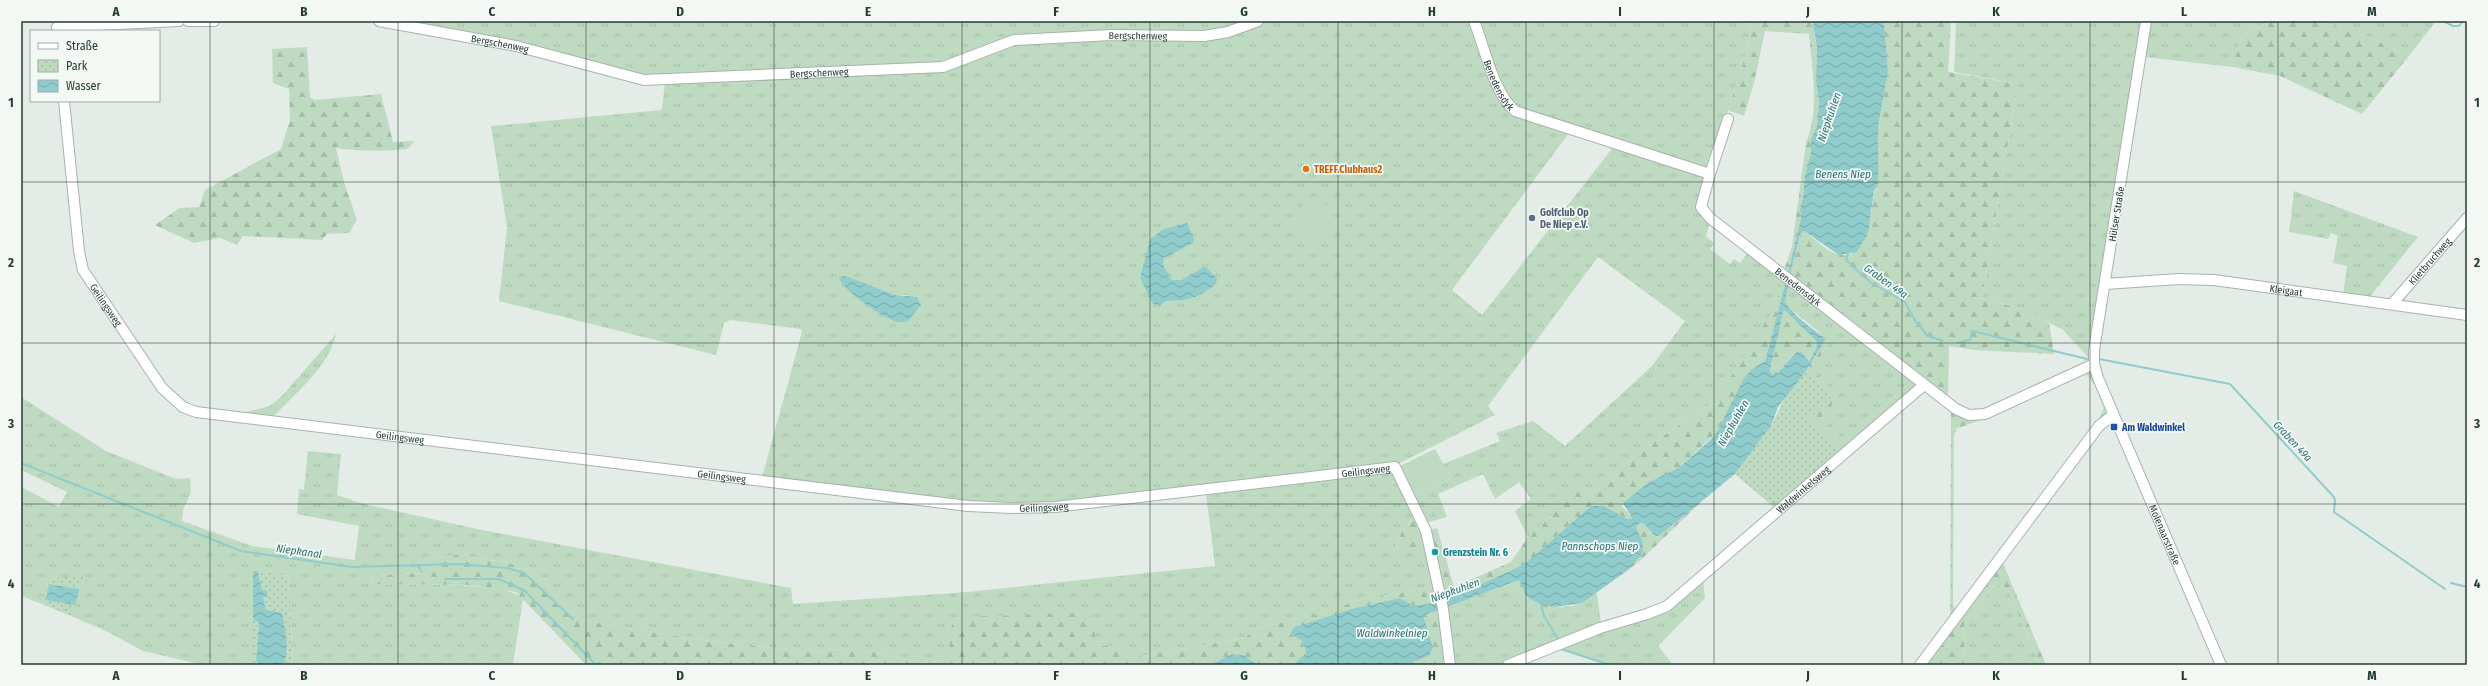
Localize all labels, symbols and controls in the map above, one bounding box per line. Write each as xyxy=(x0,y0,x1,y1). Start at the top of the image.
text: A xyxy=(111,4,120,19)
text: B xyxy=(300,4,308,19)
text: C xyxy=(489,4,496,19)
text: D xyxy=(676,4,684,19)
text: E xyxy=(865,4,871,19)
text: F xyxy=(1053,4,1059,19)
text: G xyxy=(1240,4,1248,19)
text: H xyxy=(1428,4,1436,19)
text: I xyxy=(1618,4,1622,19)
text: J xyxy=(1805,4,1810,19)
text: K xyxy=(1992,4,2000,19)
text: L xyxy=(2181,4,2187,19)
text: M xyxy=(2367,4,2377,19)
legend xyxy=(30,30,160,102)
street label: Bergschenweg xyxy=(1108,30,1168,43)
street label: Bergschenweg xyxy=(470,33,530,56)
text: Straße xyxy=(66,39,98,53)
text: Park xyxy=(66,59,88,73)
street label: Benedensdyk xyxy=(1481,59,1516,114)
street label: Bergschenweg xyxy=(790,66,849,81)
text: Wasser xyxy=(66,79,101,93)
water label: Niepkuhlen xyxy=(1815,91,1844,143)
text: 1 xyxy=(8,95,14,110)
text: 1 xyxy=(2474,95,2480,110)
marker: TREFF.Clubhaus2 xyxy=(1301,164,1311,174)
place label: TREFF.Clubhaus2 xyxy=(1314,164,1383,176)
water label: Benens Niep xyxy=(1815,168,1871,181)
street label: Hülser Straße xyxy=(2107,186,2127,243)
place label: Golfclub Op De Niep e.V. xyxy=(1540,207,1589,231)
marker: Golfclub Op De Niep e.V. xyxy=(1527,213,1537,223)
street label: Klietbruchweg xyxy=(2406,235,2454,288)
text: 2 xyxy=(7,255,14,270)
text: 2 xyxy=(2473,255,2480,270)
water label: Graben 49a xyxy=(1861,262,1910,301)
street label: Benedensdyk xyxy=(1772,266,1823,309)
street label: Geilingsweg xyxy=(87,282,124,329)
street label: Kleigaat xyxy=(2269,283,2304,299)
water label: Niepkuhlen xyxy=(1715,398,1752,449)
text: 3 xyxy=(7,416,14,431)
text: 3 xyxy=(2473,416,2480,431)
water label: Graben 49a xyxy=(2271,418,2315,465)
marker: Am Waldwinkel xyxy=(2109,422,2119,432)
place label: Am Waldwinkel xyxy=(2121,422,2185,434)
street label: Geilingsweg xyxy=(375,429,425,447)
street label: Geilingsweg xyxy=(1341,463,1391,480)
street label: Waldwinkelsweg xyxy=(1774,463,1833,516)
street label: Geilingsweg xyxy=(697,468,747,486)
street label: Geilingsweg xyxy=(1019,500,1069,515)
street label: Molenaarstraße xyxy=(2146,503,2182,567)
water label: Pannschops Niep xyxy=(1562,540,1639,553)
water label: Niepkanal xyxy=(275,542,323,561)
marker: Grenzstein Nr. 6 xyxy=(1430,547,1440,557)
place label: Grenzstein Nr. 6 xyxy=(1443,547,1508,559)
text: 4 xyxy=(8,576,15,591)
water label: Niepkuhlen xyxy=(1429,576,1482,605)
text: 4 xyxy=(2474,576,2481,591)
water label: Waldwinkelniep xyxy=(1356,627,1428,640)
text: A xyxy=(111,668,120,683)
text: B xyxy=(300,668,308,683)
text: C xyxy=(489,668,496,683)
text: D xyxy=(676,668,684,683)
text: E xyxy=(865,668,871,683)
text: F xyxy=(1053,668,1059,683)
text: G xyxy=(1240,668,1248,683)
text: H xyxy=(1428,668,1436,683)
text: I xyxy=(1618,668,1622,683)
text: J xyxy=(1805,668,1810,683)
text: K xyxy=(1992,668,2000,683)
text: L xyxy=(2181,668,2187,683)
text: M xyxy=(2367,668,2377,683)

